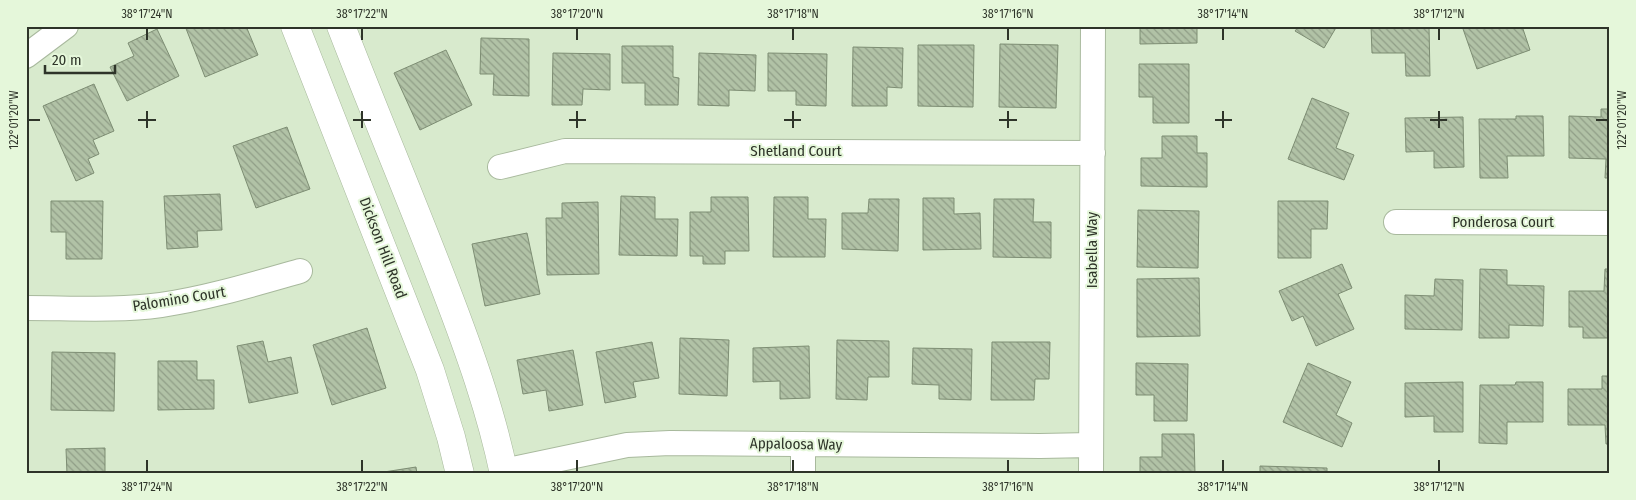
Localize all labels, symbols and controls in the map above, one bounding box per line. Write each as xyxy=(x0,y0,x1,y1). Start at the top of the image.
text: 38°17'24"N xyxy=(121,7,173,21)
text: 38°17'22"N xyxy=(336,7,388,21)
text: 38°17'20"N xyxy=(551,7,603,21)
text: 38°17'18"N xyxy=(767,7,819,21)
text: 38°17'16"N xyxy=(982,7,1034,21)
text: 38°17'14"N xyxy=(1198,7,1248,21)
text: 38°17'12"N xyxy=(1414,7,1464,21)
scale bar xyxy=(45,42,115,74)
text: 20 m xyxy=(52,51,82,69)
text: 122°01'20"W xyxy=(7,91,21,149)
text: 122°01'20"W xyxy=(1615,91,1629,149)
street label: Shetland Court xyxy=(750,142,842,160)
street label: Dickson Hill Road xyxy=(355,195,411,301)
street label: Isabella Way xyxy=(1083,212,1101,288)
street label: Ponderosa Court xyxy=(1452,213,1554,231)
street label: Palomino Court xyxy=(131,283,227,315)
street label: Appaloosa Way xyxy=(750,434,843,454)
text: 38°17'24"N xyxy=(121,480,173,494)
text: 38°17'22"N xyxy=(336,480,388,494)
text: 38°17'20"N xyxy=(551,480,603,494)
text: 38°17'18"N xyxy=(767,480,819,494)
text: 38°17'16"N xyxy=(982,480,1034,494)
text: 38°17'14"N xyxy=(1198,480,1248,494)
text: 38°17'12"N xyxy=(1414,480,1464,494)

